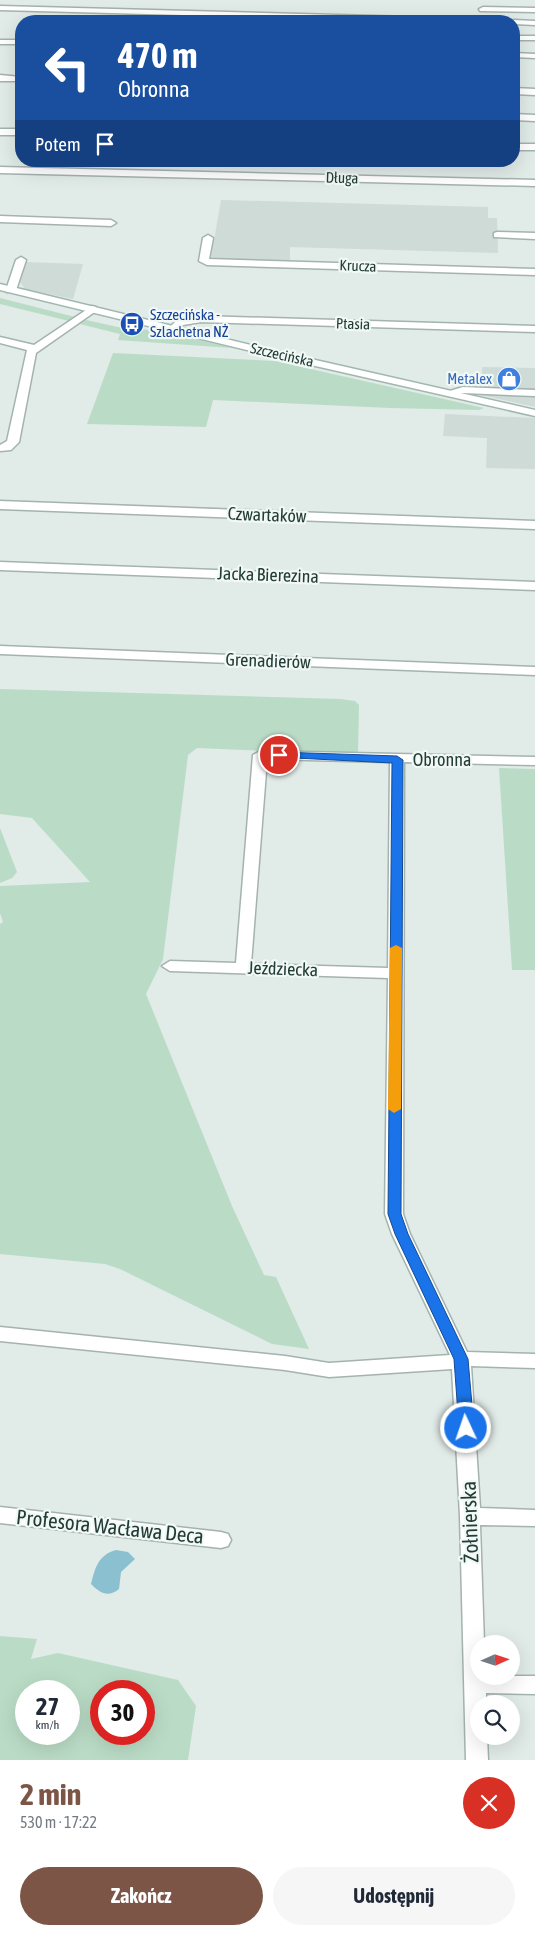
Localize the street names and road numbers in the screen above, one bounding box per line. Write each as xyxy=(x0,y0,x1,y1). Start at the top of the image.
street label: Długa xyxy=(325,168,359,187)
street label: Krucza xyxy=(339,256,377,275)
street label: Ptasia xyxy=(336,314,371,333)
street label: Szczecińska xyxy=(249,339,315,370)
street label: Czwartaków xyxy=(227,503,307,526)
street label: Jacka Bierezina xyxy=(217,562,319,587)
street label: Grenadierów xyxy=(225,649,311,672)
street label: Obronna xyxy=(413,749,471,770)
street label: Jeździecka xyxy=(247,957,319,980)
street label: Żołnierska xyxy=(456,1481,482,1563)
street label: Profesora Wacława Deca xyxy=(15,1504,205,1548)

